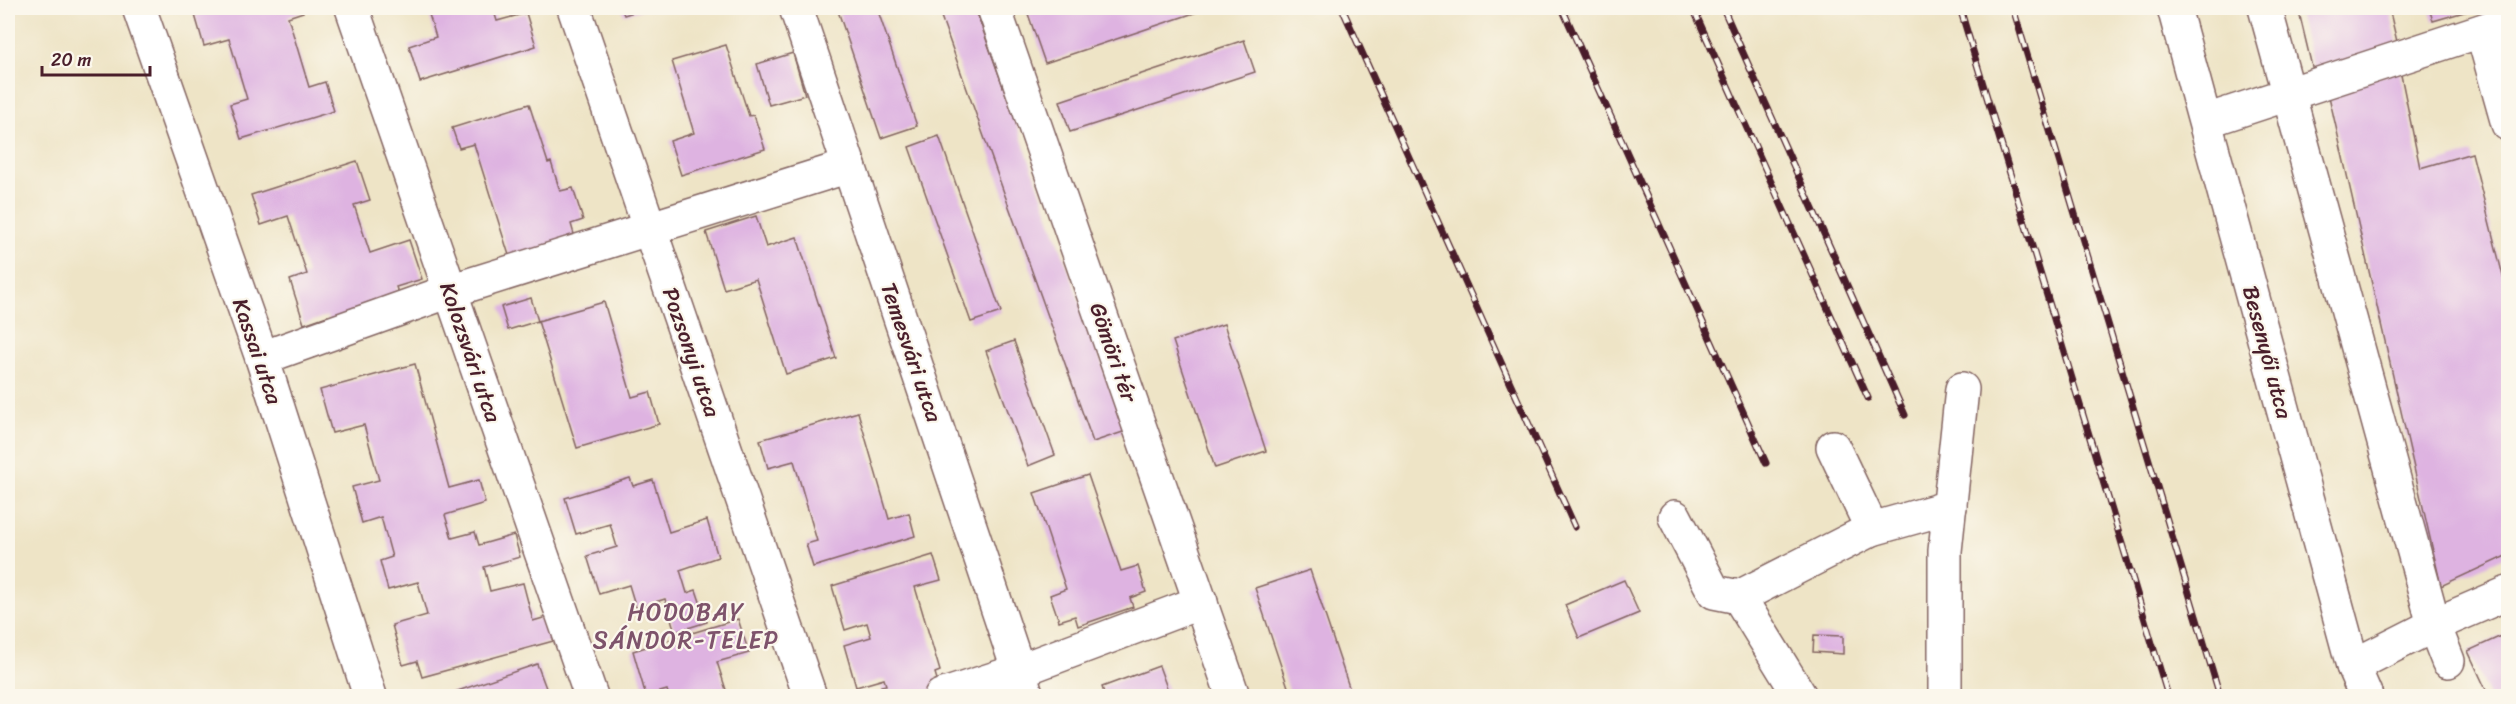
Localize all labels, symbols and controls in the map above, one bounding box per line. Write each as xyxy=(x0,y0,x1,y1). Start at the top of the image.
scale bar xyxy=(42,39,150,77)
text: 20 m xyxy=(51,44,91,76)
street label: Kolozsvári utca xyxy=(428,277,513,429)
street label: Temesvári utca xyxy=(869,277,954,428)
street label: Besenyői utca xyxy=(2231,281,2304,424)
street label: Pozsonyi utca xyxy=(651,282,732,423)
street label: Kassai utca xyxy=(221,293,294,410)
street label: Gömöri tér xyxy=(1078,297,1149,409)
district label: HODOBAY SÁNDOR-TELEP xyxy=(593,591,779,661)

